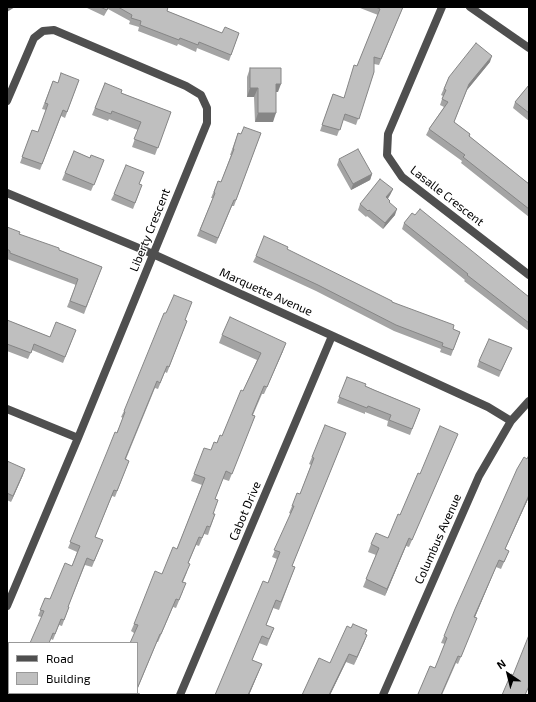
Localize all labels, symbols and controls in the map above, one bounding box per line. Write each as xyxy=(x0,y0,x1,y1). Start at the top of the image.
street label: Lasalle Crescent xyxy=(407,163,487,229)
street label: Liberty Crescent xyxy=(127,186,173,274)
street label: Marquette Avenue xyxy=(217,265,315,319)
street label: Cabot Drive xyxy=(226,479,264,543)
street label: Columbus Avenue xyxy=(412,492,464,586)
legend xyxy=(8,642,138,694)
text: Road xyxy=(46,651,74,665)
north arrow xyxy=(488,654,528,694)
text: N xyxy=(494,656,508,671)
text: Building xyxy=(46,671,90,685)

